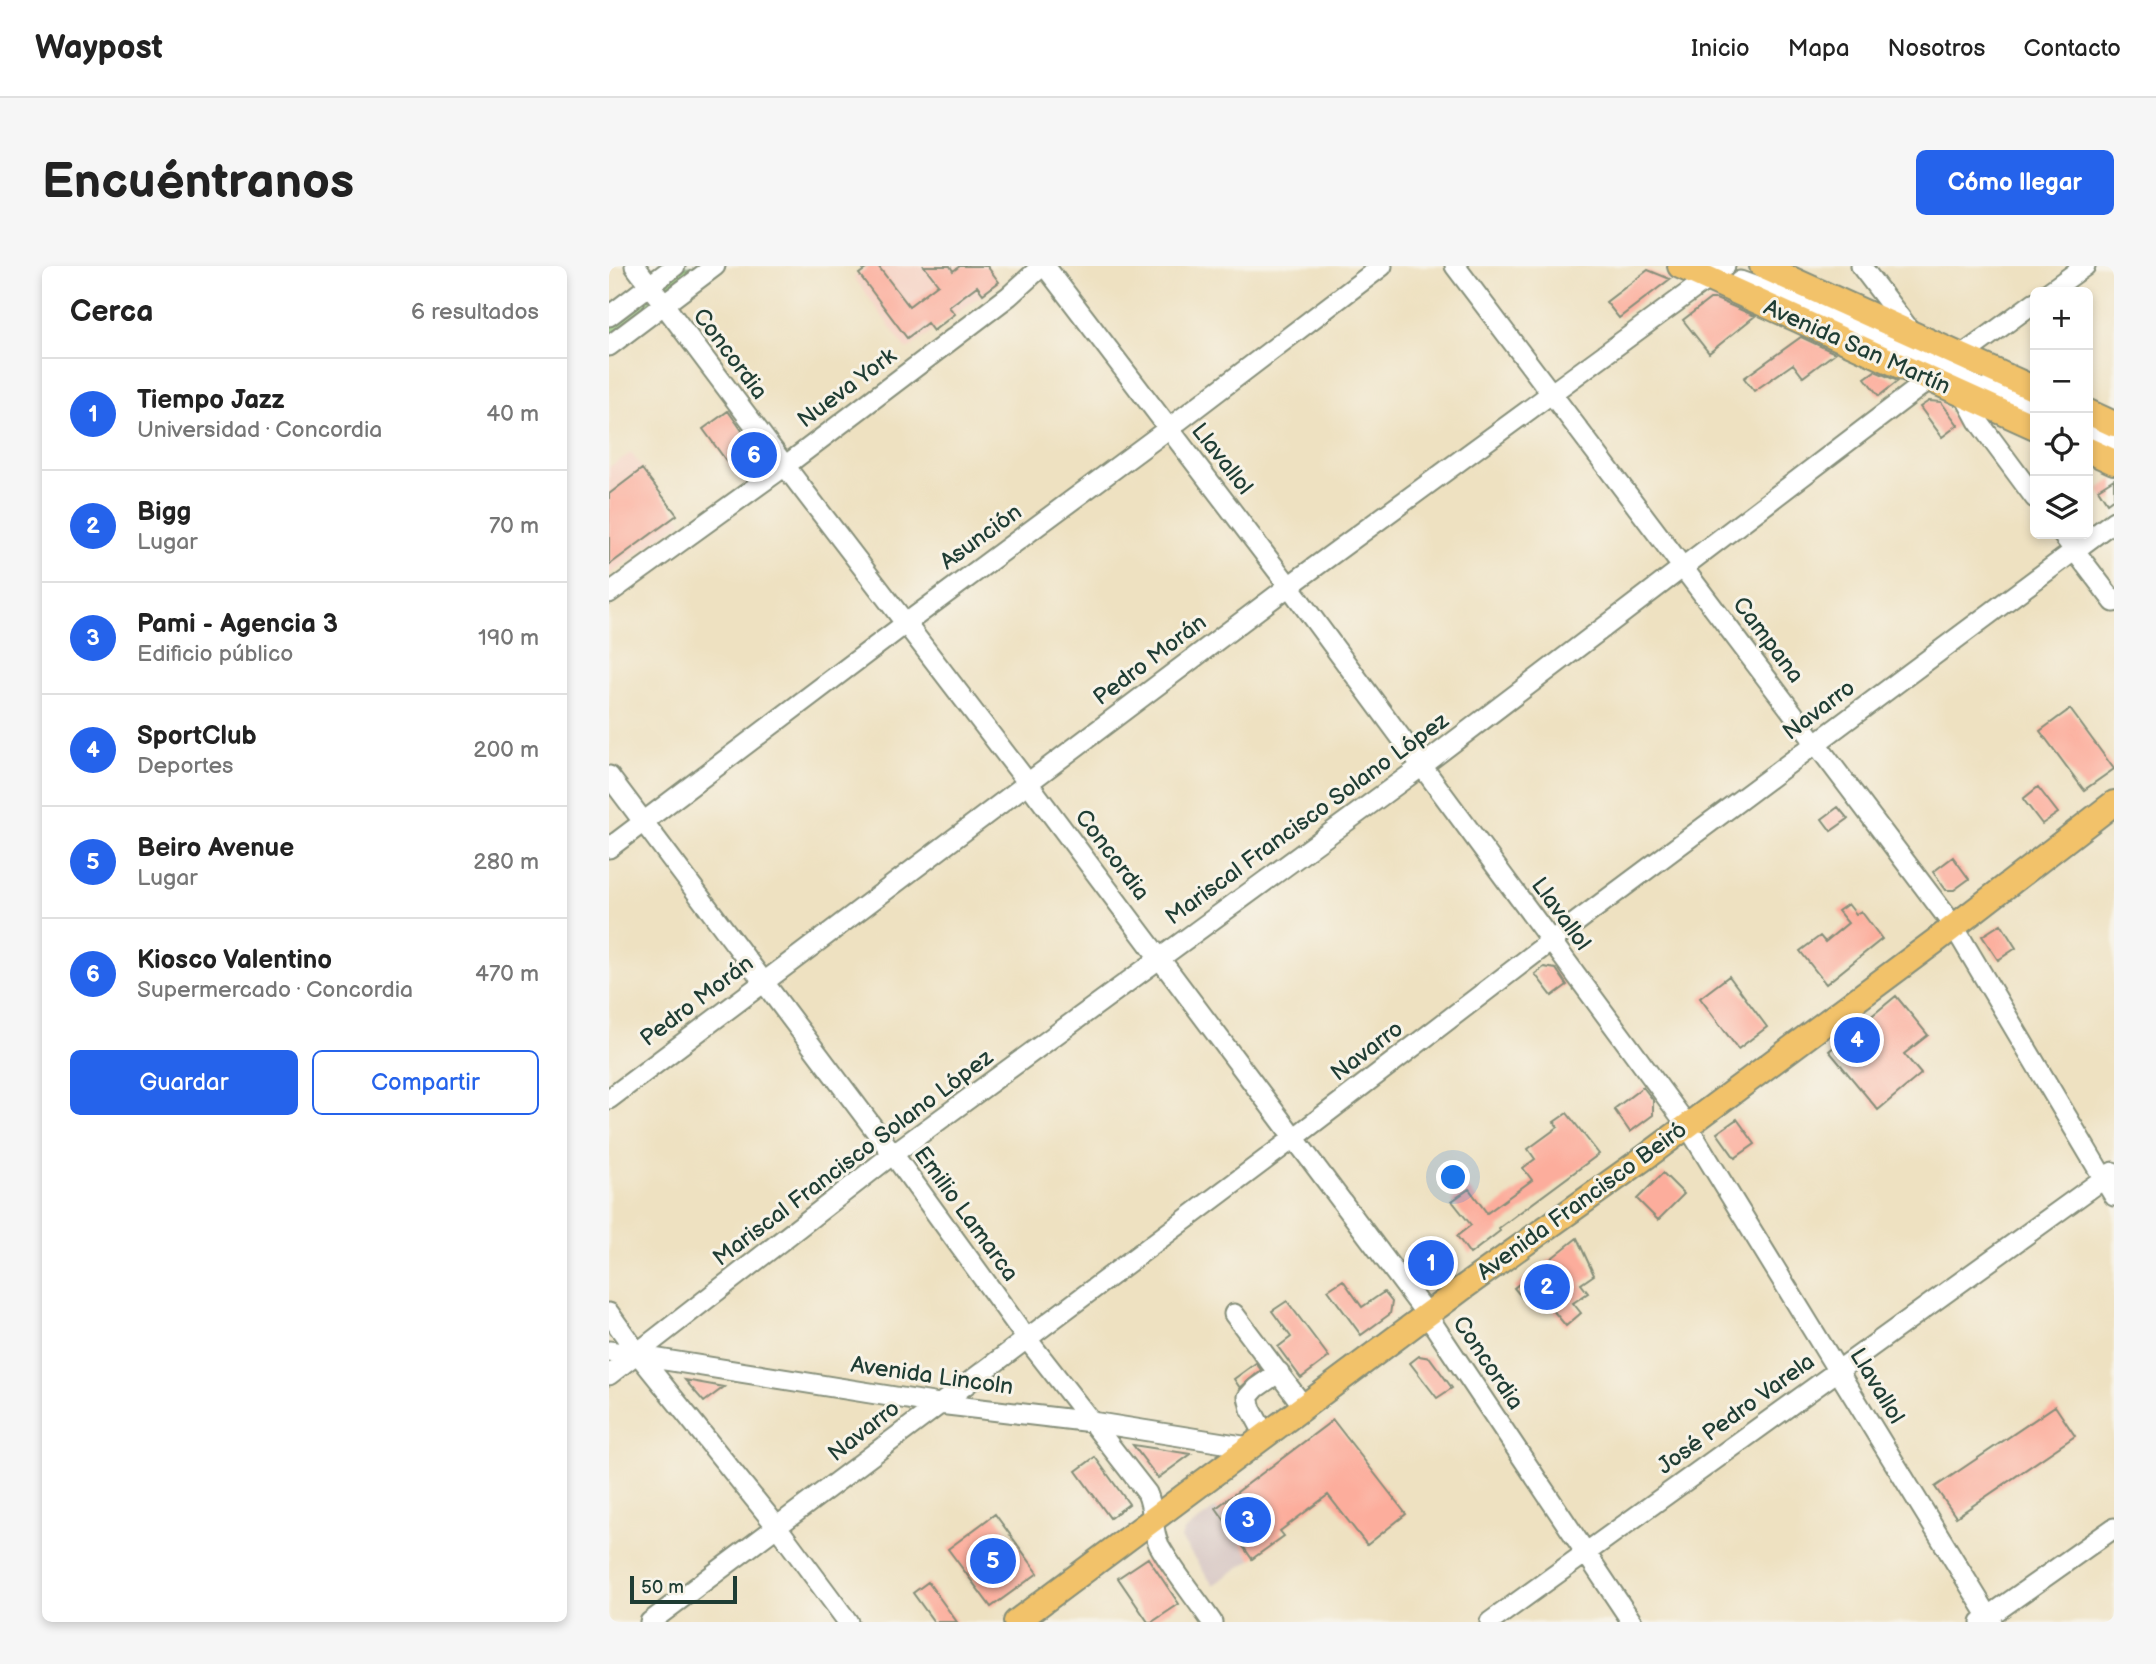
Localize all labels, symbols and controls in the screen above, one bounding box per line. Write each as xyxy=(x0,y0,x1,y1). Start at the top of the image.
text: Waypost xyxy=(35,28,163,68)
text: Inicio xyxy=(1691,34,1750,63)
text: Mapa xyxy=(1788,34,1850,63)
text: Nosotros xyxy=(1888,34,1985,63)
text: Contacto xyxy=(2023,34,2121,63)
button: Cómo llegar xyxy=(1916,150,2114,215)
text: Encuéntranos xyxy=(42,153,354,212)
map controls xyxy=(2030,287,2093,539)
button: + xyxy=(2030,287,2093,350)
street label: Avenida San Martín xyxy=(1759,293,1955,401)
text: Cerca xyxy=(70,294,153,330)
text: 6 resultados xyxy=(411,298,539,326)
street label: Concordia xyxy=(687,303,773,405)
street label: Nueva York xyxy=(792,341,902,434)
button: − xyxy=(2030,350,2093,413)
text: Tiempo Jazz xyxy=(137,385,285,416)
text: 1 xyxy=(88,400,98,428)
text: 40 m xyxy=(486,400,539,428)
button: locate xyxy=(2030,413,2093,476)
text: Universidad · Concordia xyxy=(137,416,382,444)
street label: Llavallol xyxy=(1185,418,1259,500)
pin: 6 xyxy=(731,429,777,481)
button: layers xyxy=(2030,476,2093,539)
text: Bigg xyxy=(137,497,191,528)
street label: Asunción xyxy=(935,498,1027,576)
text: 2 xyxy=(86,512,100,540)
text: 70 m xyxy=(489,512,539,540)
text: Lugar xyxy=(137,528,198,556)
street label: Campana xyxy=(1727,591,1809,689)
street label: Pedro Morán xyxy=(1088,608,1212,712)
text: Pami - Agencia 3 xyxy=(137,609,338,640)
text: 3 xyxy=(86,624,100,652)
text: 190 m xyxy=(478,624,539,652)
text: Edificio público xyxy=(137,640,293,668)
street label: Navarro xyxy=(1777,674,1861,746)
street label: Mariscal Francisco Solano López xyxy=(1160,706,1455,931)
text: SportClub xyxy=(137,721,257,752)
text: 4 xyxy=(86,736,100,764)
text: 200 m xyxy=(473,736,539,764)
text: Deportes xyxy=(137,752,233,780)
street label: Concordia xyxy=(1069,804,1155,906)
text: Beiro Avenue xyxy=(137,833,294,864)
text: 5 xyxy=(86,848,100,876)
text: 280 m xyxy=(473,848,539,876)
text: Lugar xyxy=(137,864,198,892)
street label: Llavallol xyxy=(1525,872,1597,956)
text: Kiosco Valentino xyxy=(137,945,332,976)
street label: Pedro Morán xyxy=(635,949,759,1053)
text: 6 xyxy=(86,960,100,988)
text: 470 m xyxy=(475,960,539,988)
text: Supermercado · Concordia xyxy=(137,976,413,1004)
pin: 4 xyxy=(1834,1014,1880,1066)
street label: Navarro xyxy=(1325,1015,1409,1087)
street label: Mariscal Francisco Solano López xyxy=(708,1043,999,1272)
button: Guardar xyxy=(70,1050,298,1115)
button: Compartir xyxy=(312,1050,539,1115)
street label: Avenida Francisco Beiró xyxy=(1472,1115,1692,1287)
street label: Emilio Lamarca xyxy=(908,1141,1024,1287)
your location xyxy=(1436,1160,1470,1194)
pin: 1 xyxy=(1408,1237,1454,1289)
pin: 2 xyxy=(1524,1261,1570,1313)
street label: Concordia xyxy=(1446,1311,1530,1415)
street label: Llavallol xyxy=(1844,1343,1910,1429)
street label: José Pedro Varela xyxy=(1652,1347,1820,1481)
street label: Avenida Lincoln xyxy=(849,1351,1015,1401)
street label: Navarro xyxy=(823,1394,905,1468)
pin: 3 xyxy=(1225,1494,1271,1546)
pin: 5 xyxy=(970,1535,1016,1587)
scale bar xyxy=(630,1573,737,1605)
text: 50 m xyxy=(641,1576,684,1599)

